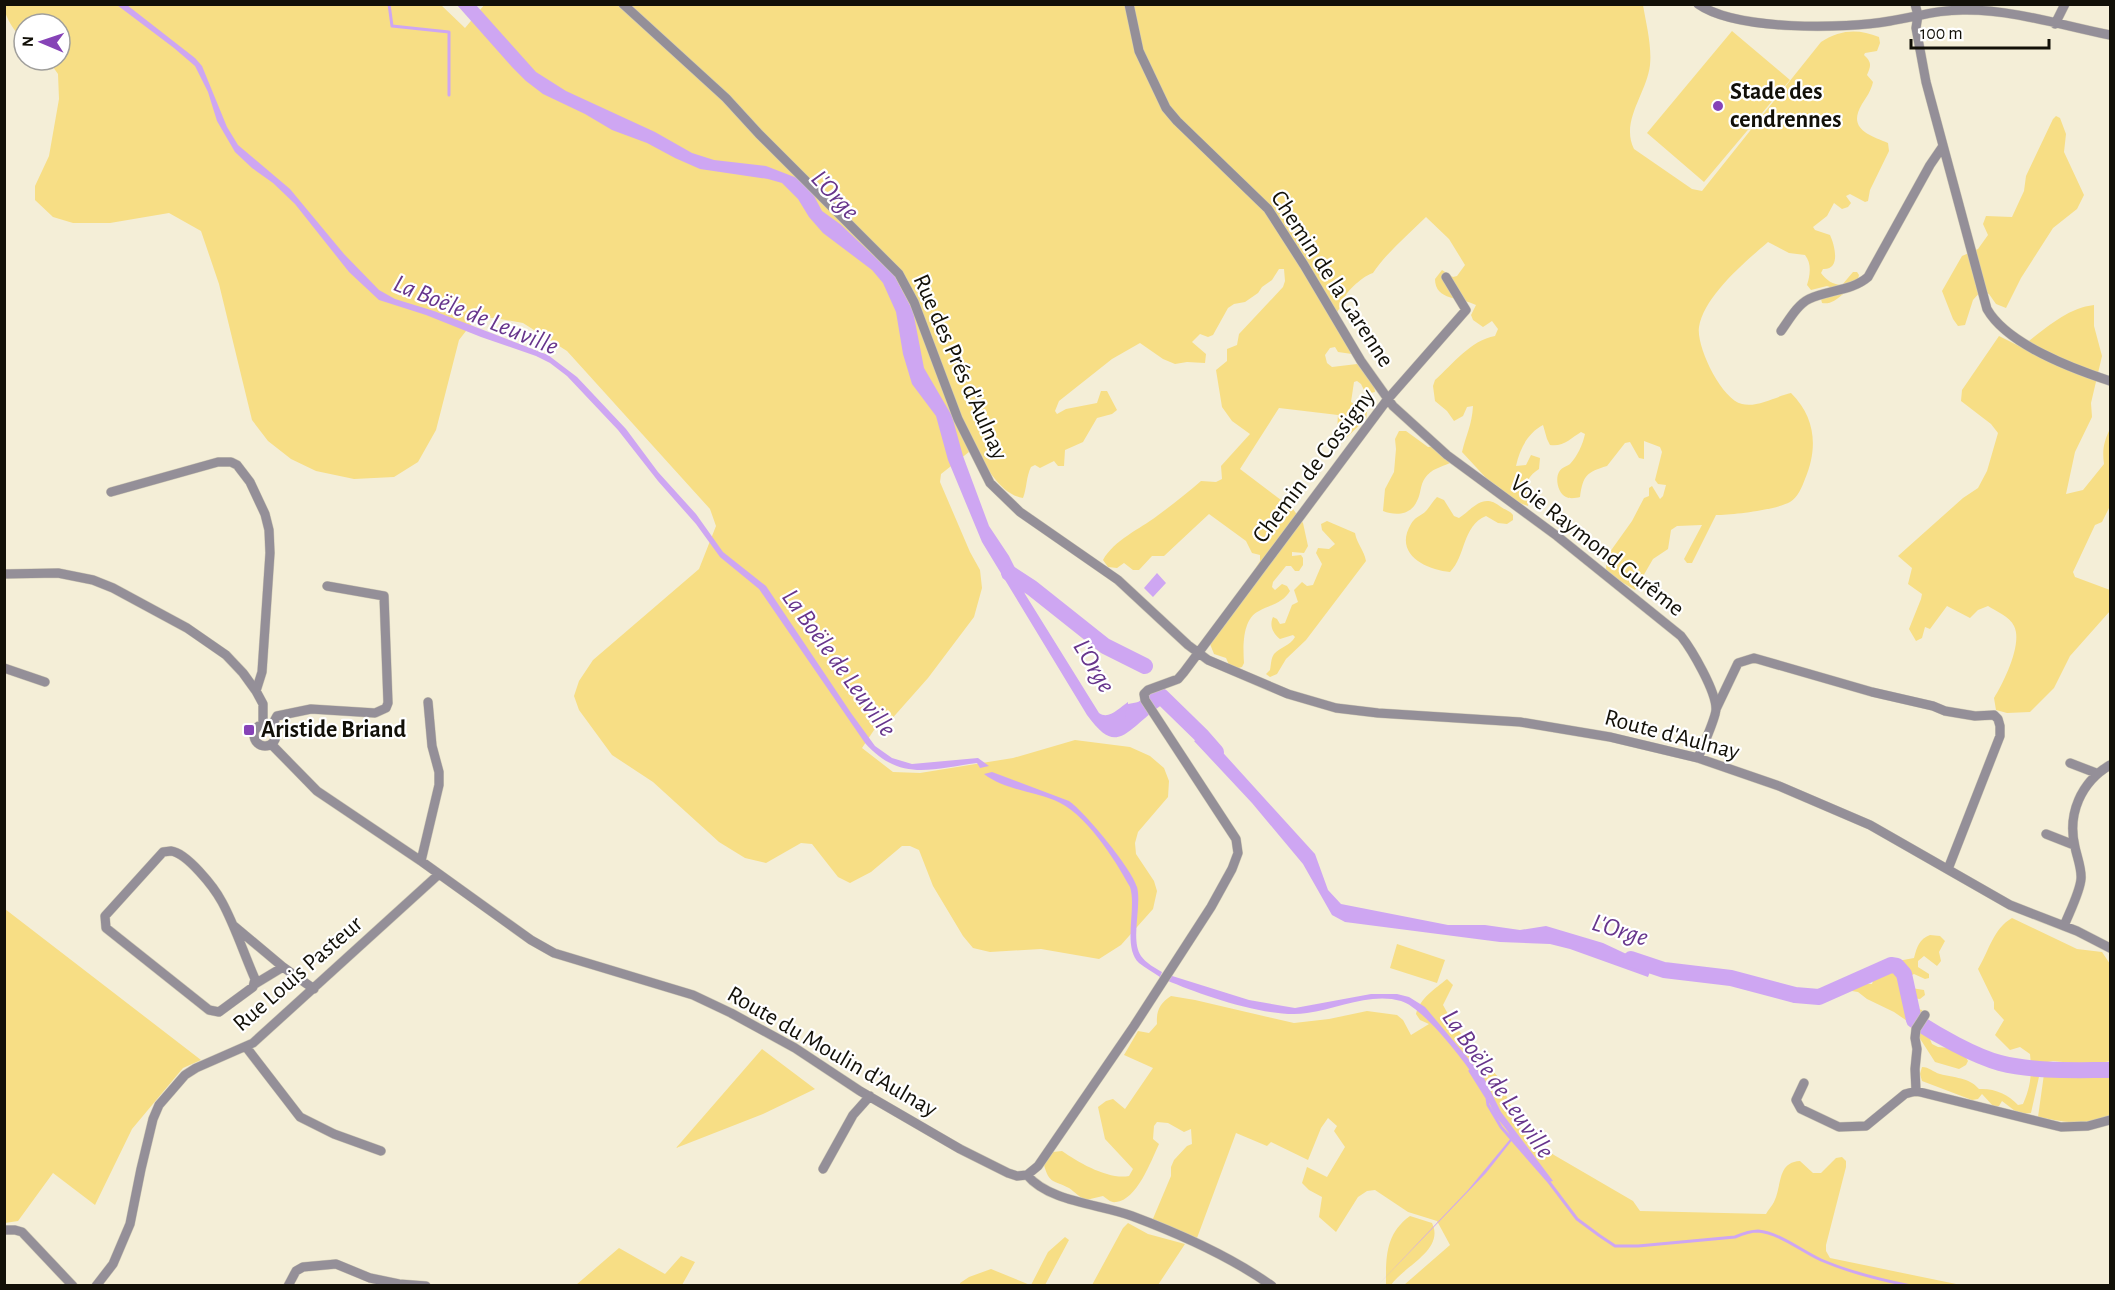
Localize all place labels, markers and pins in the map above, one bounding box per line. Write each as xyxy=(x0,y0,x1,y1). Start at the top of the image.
place label: Stade des cendrennes xyxy=(1730,80,1841,132)
marker: Stade des cendrennes xyxy=(1711,99,1725,113)
place label: Aristide Briand xyxy=(261,718,407,742)
marker: Aristide Briand xyxy=(242,723,256,737)

